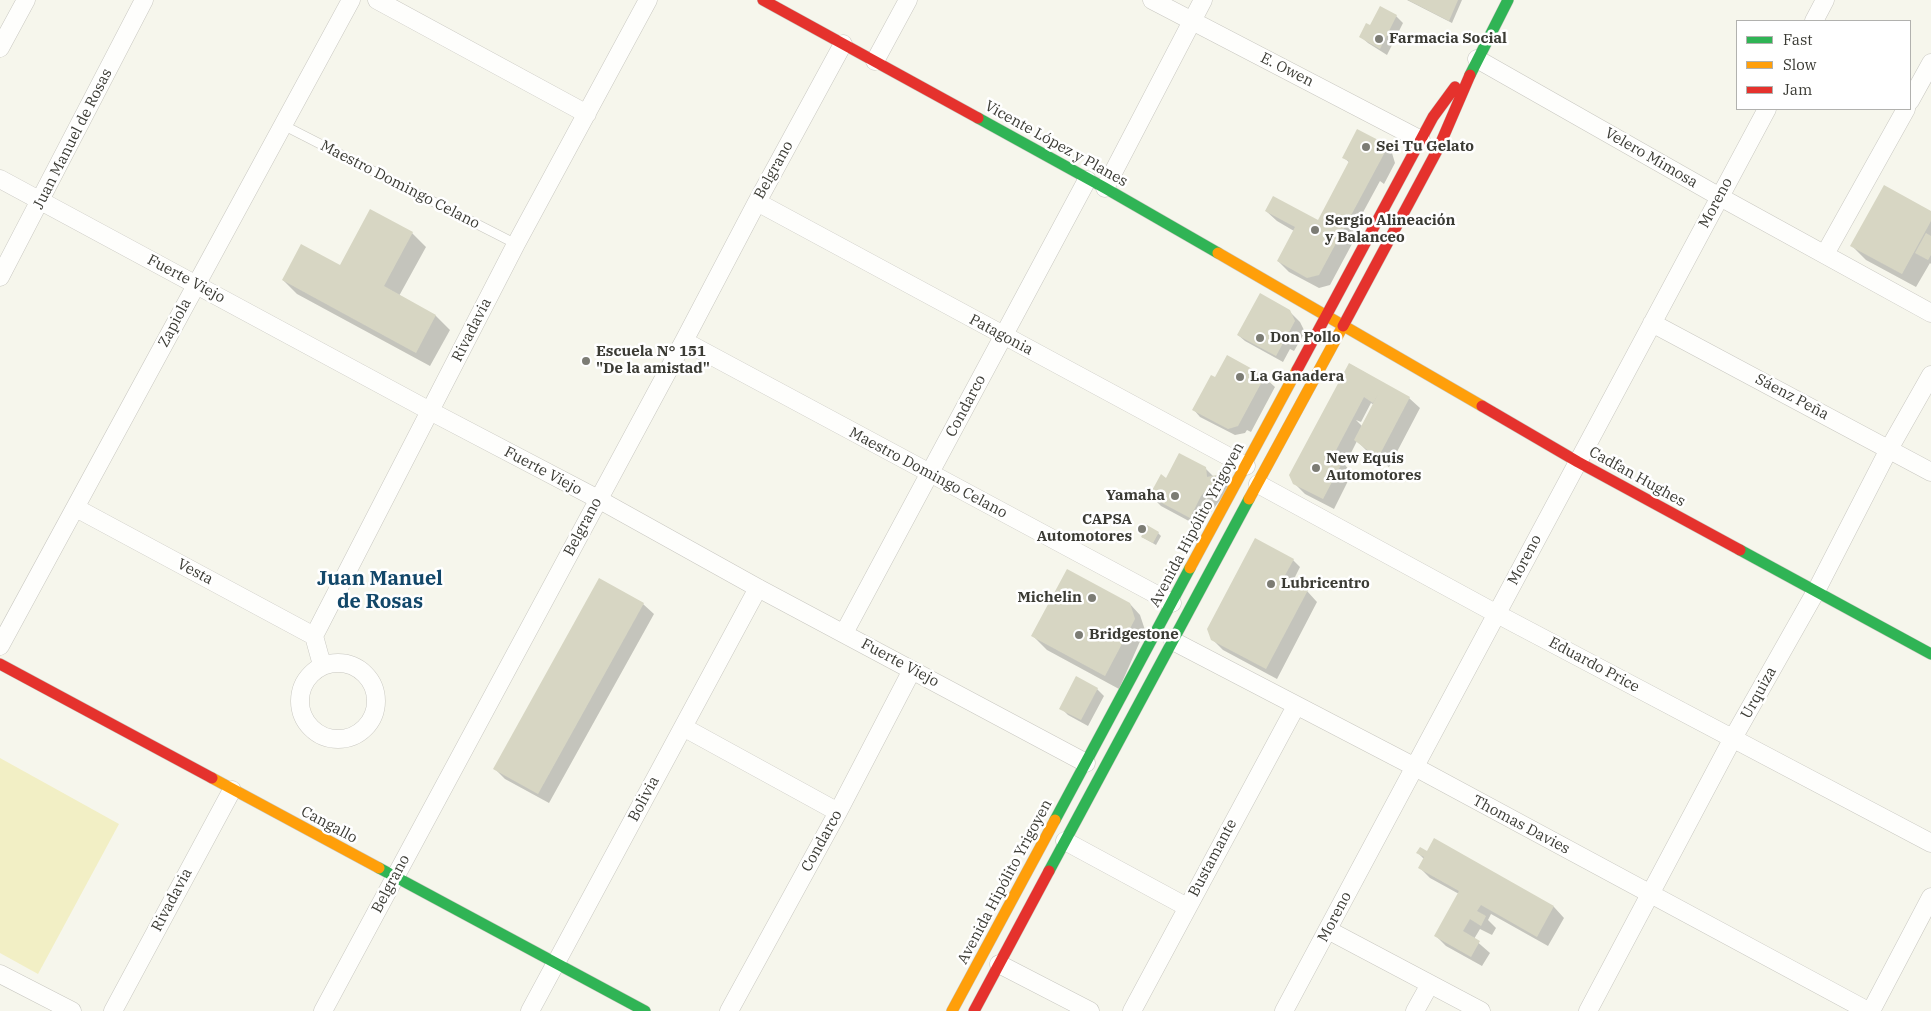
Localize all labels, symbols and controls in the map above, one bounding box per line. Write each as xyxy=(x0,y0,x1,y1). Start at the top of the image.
legend xyxy=(1736,20,1911,110)
place label: Farmacia Social xyxy=(1389,30,1507,48)
text: Fast xyxy=(1783,30,1813,49)
marker: Farmacia Social xyxy=(1373,33,1385,45)
street label: E. Owen xyxy=(1257,49,1317,91)
text: Slow xyxy=(1783,55,1816,74)
street label: Juan Manuel de Rosas xyxy=(30,66,116,212)
text: Jam xyxy=(1783,80,1812,99)
street label: Vicente López y Planes xyxy=(981,97,1131,191)
street label: Velero Mimosa xyxy=(1601,124,1701,192)
street label: Maestro Domingo Celano xyxy=(317,137,483,233)
street label: Belgrano xyxy=(751,138,797,202)
place label: Sei Tu Gelato xyxy=(1376,138,1474,156)
marker: Sei Tu Gelato xyxy=(1360,141,1372,153)
street label: Moreno xyxy=(1695,175,1737,231)
place label: Sergio Alineación y Balanceo xyxy=(1325,212,1455,247)
marker: Sergio Alineación y Balanceo xyxy=(1309,224,1321,236)
street label: Fuerte Viejo xyxy=(144,251,228,307)
street label: Zapiola xyxy=(155,295,195,351)
street label: Rivadavia xyxy=(448,295,496,365)
street label: Patagonia xyxy=(966,311,1036,359)
place label: Don Pollo xyxy=(1270,329,1341,347)
marker: Don Pollo xyxy=(1254,332,1266,344)
place label: Escuela N° 151 "De la amistad" xyxy=(596,343,710,378)
marker: Escuela N° 151 "De la amistad" xyxy=(580,355,592,367)
place label: La Ganadera xyxy=(1250,368,1344,386)
street label: Sáenz Peña xyxy=(1752,370,1832,424)
marker: La Ganadera xyxy=(1234,371,1246,383)
street label: Condarco xyxy=(942,372,990,440)
street label: Maestro Domingo Celano xyxy=(846,424,1010,522)
street label: Avenida Hipólito Yrigoyen xyxy=(1146,440,1248,610)
street label: Fuerte Viejo xyxy=(501,443,585,499)
street label: Cadfan Hughes xyxy=(1586,443,1688,511)
place label: New Equis Automotores xyxy=(1326,450,1421,485)
marker: New Equis Automotores xyxy=(1310,462,1322,474)
place label: Yamaha xyxy=(1106,487,1165,505)
marker: Yamaha xyxy=(1169,490,1181,502)
street label: Belgrano xyxy=(560,495,606,559)
place label: CAPSA Automotores xyxy=(1037,511,1132,546)
marker: CAPSA Automotores xyxy=(1136,523,1148,535)
street label: Moreno xyxy=(1504,532,1546,588)
street label: Vesta xyxy=(174,555,216,589)
district label: Juan Manuel de Rosas xyxy=(317,567,443,614)
place label: Lubricentro xyxy=(1281,575,1370,593)
marker: Lubricentro xyxy=(1265,578,1277,590)
place label: Michelin xyxy=(1017,589,1082,607)
marker: Michelin xyxy=(1086,592,1098,604)
place label: Bridgestone xyxy=(1089,626,1179,644)
marker: Bridgestone xyxy=(1073,629,1085,641)
street label: Eduardo Price xyxy=(1546,634,1642,696)
street label: Fuerte Viejo xyxy=(858,635,942,691)
street label: Urquiza xyxy=(1737,664,1781,722)
street label: Bolivia xyxy=(625,773,663,825)
street label: Thomas Davies xyxy=(1469,792,1573,858)
street label: Avenida Hipólito Yrigoyen xyxy=(954,797,1056,967)
street label: Cangallo xyxy=(298,803,360,847)
street label: Condarco xyxy=(798,807,846,875)
street label: Bustamante xyxy=(1185,816,1241,900)
street label: Belgrano xyxy=(368,852,414,916)
street label: Rivadavia xyxy=(148,865,196,935)
street label: Moreno xyxy=(1314,889,1356,945)

